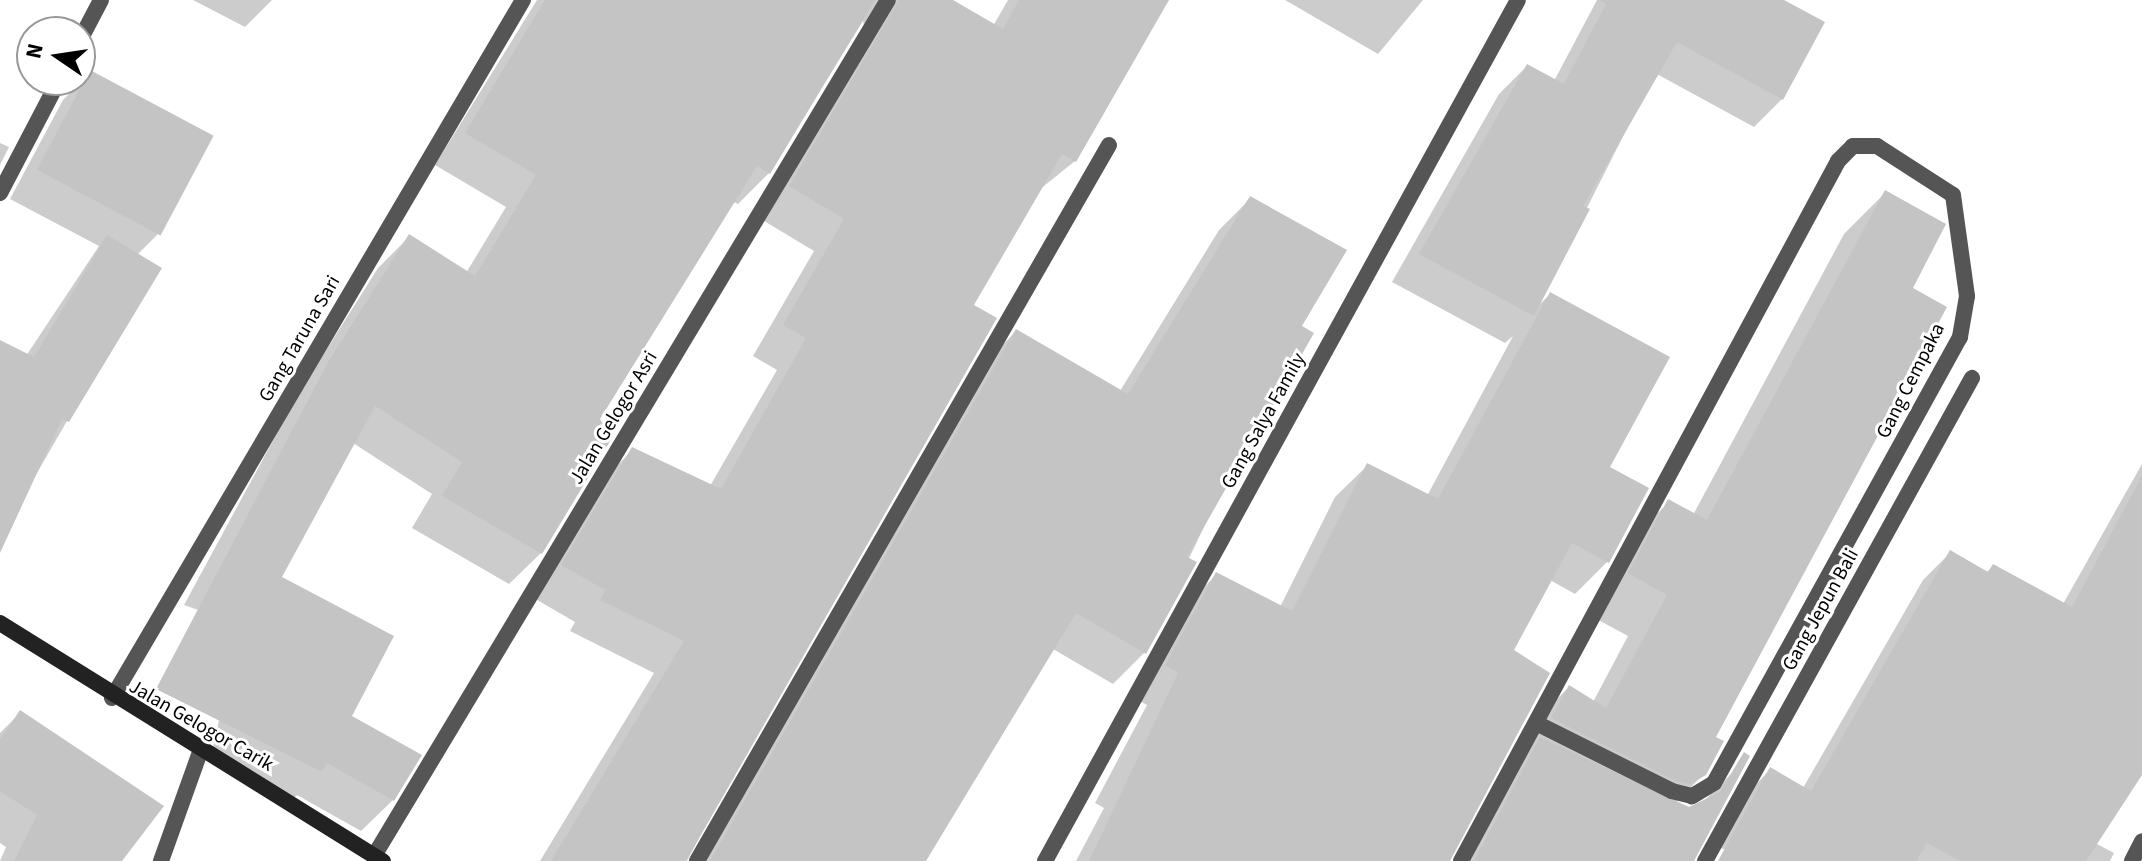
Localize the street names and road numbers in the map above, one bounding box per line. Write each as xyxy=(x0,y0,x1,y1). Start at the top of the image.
street label: Gang Taruna Sari xyxy=(254,271,346,407)
street label: Gang Cempaka xyxy=(1872,319,1950,443)
street label: Jalan Gelogor Asri xyxy=(565,347,663,489)
street label: Gang Salya Family xyxy=(1217,349,1311,493)
street label: Gang Jepun Bali xyxy=(1778,545,1864,675)
street label: Jalan Gelogor Carik xyxy=(124,675,278,777)

